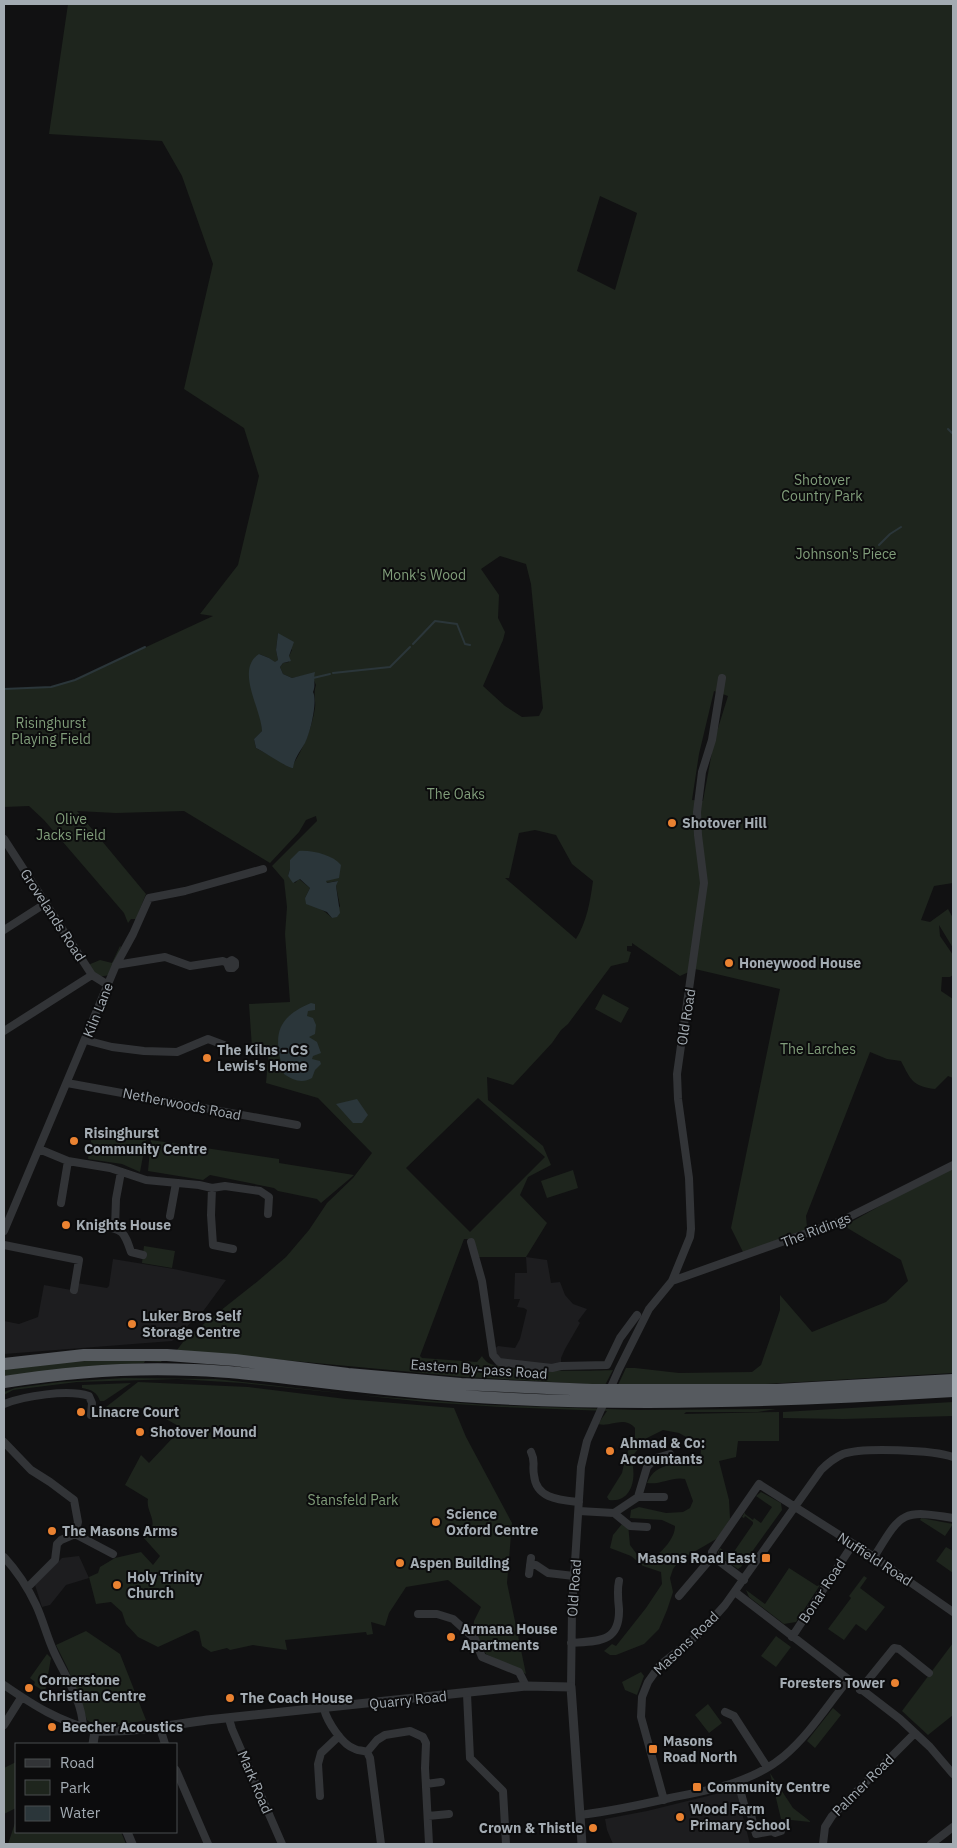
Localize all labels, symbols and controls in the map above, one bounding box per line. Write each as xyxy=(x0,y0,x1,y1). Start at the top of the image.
park label: Shotover Country Park xyxy=(781,471,863,505)
park label: Johnson's Piece xyxy=(795,545,897,563)
park label: Monk's Wood xyxy=(382,566,466,584)
park label: Risinghurst Playing Field xyxy=(11,714,91,748)
park label: The Oaks xyxy=(427,785,485,803)
park label: Olive Jacks Field xyxy=(36,810,106,844)
place label: Shotover Hill xyxy=(682,814,767,832)
marker: Shotover Hill xyxy=(666,817,678,829)
street label: Grovelands Road xyxy=(16,865,90,965)
place label: Honeywood House xyxy=(739,954,861,972)
marker: Honeywood House xyxy=(723,957,735,969)
street label: Kiln Lane xyxy=(79,980,117,1040)
street label: Old Road xyxy=(673,987,699,1047)
park label: The Larches xyxy=(780,1040,856,1058)
place label: The Kilns - CS Lewis's Home xyxy=(217,1041,308,1075)
marker: The Kilns - CS Lewis's Home xyxy=(201,1052,213,1064)
street label: Netherwoods Road xyxy=(121,1084,243,1124)
place label: Risinghurst Community Centre xyxy=(84,1124,207,1158)
marker: Risinghurst Community Centre xyxy=(68,1135,80,1147)
street label: The Ridings xyxy=(779,1208,854,1252)
place label: Knights House xyxy=(76,1216,171,1234)
marker: Knights House xyxy=(60,1219,72,1231)
place label: Luker Bros Self Storage Centre xyxy=(142,1307,241,1341)
marker: Luker Bros Self Storage Centre xyxy=(126,1318,138,1330)
street label: Eastern By-pass Road xyxy=(410,1355,548,1383)
place label: Linacre Court xyxy=(91,1403,179,1421)
marker: Linacre Court xyxy=(75,1406,87,1418)
place label: Shotover Mound xyxy=(150,1423,257,1441)
marker: Shotover Mound xyxy=(134,1426,146,1438)
place label: Ahmad & Co: Accountants xyxy=(620,1434,705,1468)
marker: Ahmad & Co: Accountants xyxy=(604,1445,616,1457)
park label: Stansfeld Park xyxy=(308,1491,399,1509)
place label: Science Oxford Centre xyxy=(446,1505,538,1539)
marker: Science Oxford Centre xyxy=(430,1516,442,1528)
place label: The Masons Arms xyxy=(62,1522,178,1540)
marker: The Masons Arms xyxy=(46,1525,58,1537)
street label: Nuffield Road xyxy=(834,1528,916,1590)
place label: Masons Road East xyxy=(637,1549,756,1567)
marker: Masons Road East xyxy=(760,1552,772,1564)
place label: Aspen Building xyxy=(410,1554,509,1572)
street label: Bonar Road xyxy=(795,1555,849,1627)
marker: Aspen Building xyxy=(394,1557,406,1569)
street label: Old Road xyxy=(563,1559,585,1617)
place label: Holy Trinity Church xyxy=(127,1568,203,1602)
marker: Holy Trinity Church xyxy=(111,1579,123,1591)
street label: Masons Road xyxy=(650,1607,722,1679)
place label: Armana House Apartments xyxy=(461,1620,558,1654)
marker: Armana House Apartments xyxy=(445,1631,457,1643)
place label: Cornerstone Christian Centre xyxy=(39,1671,146,1705)
place label: Foresters Tower xyxy=(780,1674,885,1692)
marker: Foresters Tower xyxy=(889,1677,901,1689)
marker: Cornerstone Christian Centre xyxy=(23,1682,35,1694)
street label: Quarry Road xyxy=(368,1687,448,1713)
place label: The Coach House xyxy=(240,1689,353,1707)
marker: The Coach House xyxy=(224,1692,236,1704)
place label: Beecher Acoustics xyxy=(62,1718,183,1736)
marker: Beecher Acoustics xyxy=(46,1721,58,1733)
place label: Masons Road North xyxy=(663,1732,737,1766)
legend xyxy=(15,1743,178,1833)
marker: Masons Road North xyxy=(647,1743,659,1755)
street label: Mark Road xyxy=(234,1748,276,1816)
street label: Palmer Road xyxy=(828,1750,898,1820)
text: Road xyxy=(60,1753,95,1772)
text: Park xyxy=(60,1778,90,1797)
place label: Community Centre xyxy=(707,1778,830,1796)
marker: Community Centre xyxy=(691,1781,703,1793)
place label: Wood Farm Primary School xyxy=(690,1800,790,1834)
text: Water xyxy=(60,1803,101,1822)
marker: Wood Farm Primary School xyxy=(674,1811,686,1823)
place label: Crown & Thistle xyxy=(479,1819,583,1837)
marker: Crown & Thistle xyxy=(587,1822,599,1834)

